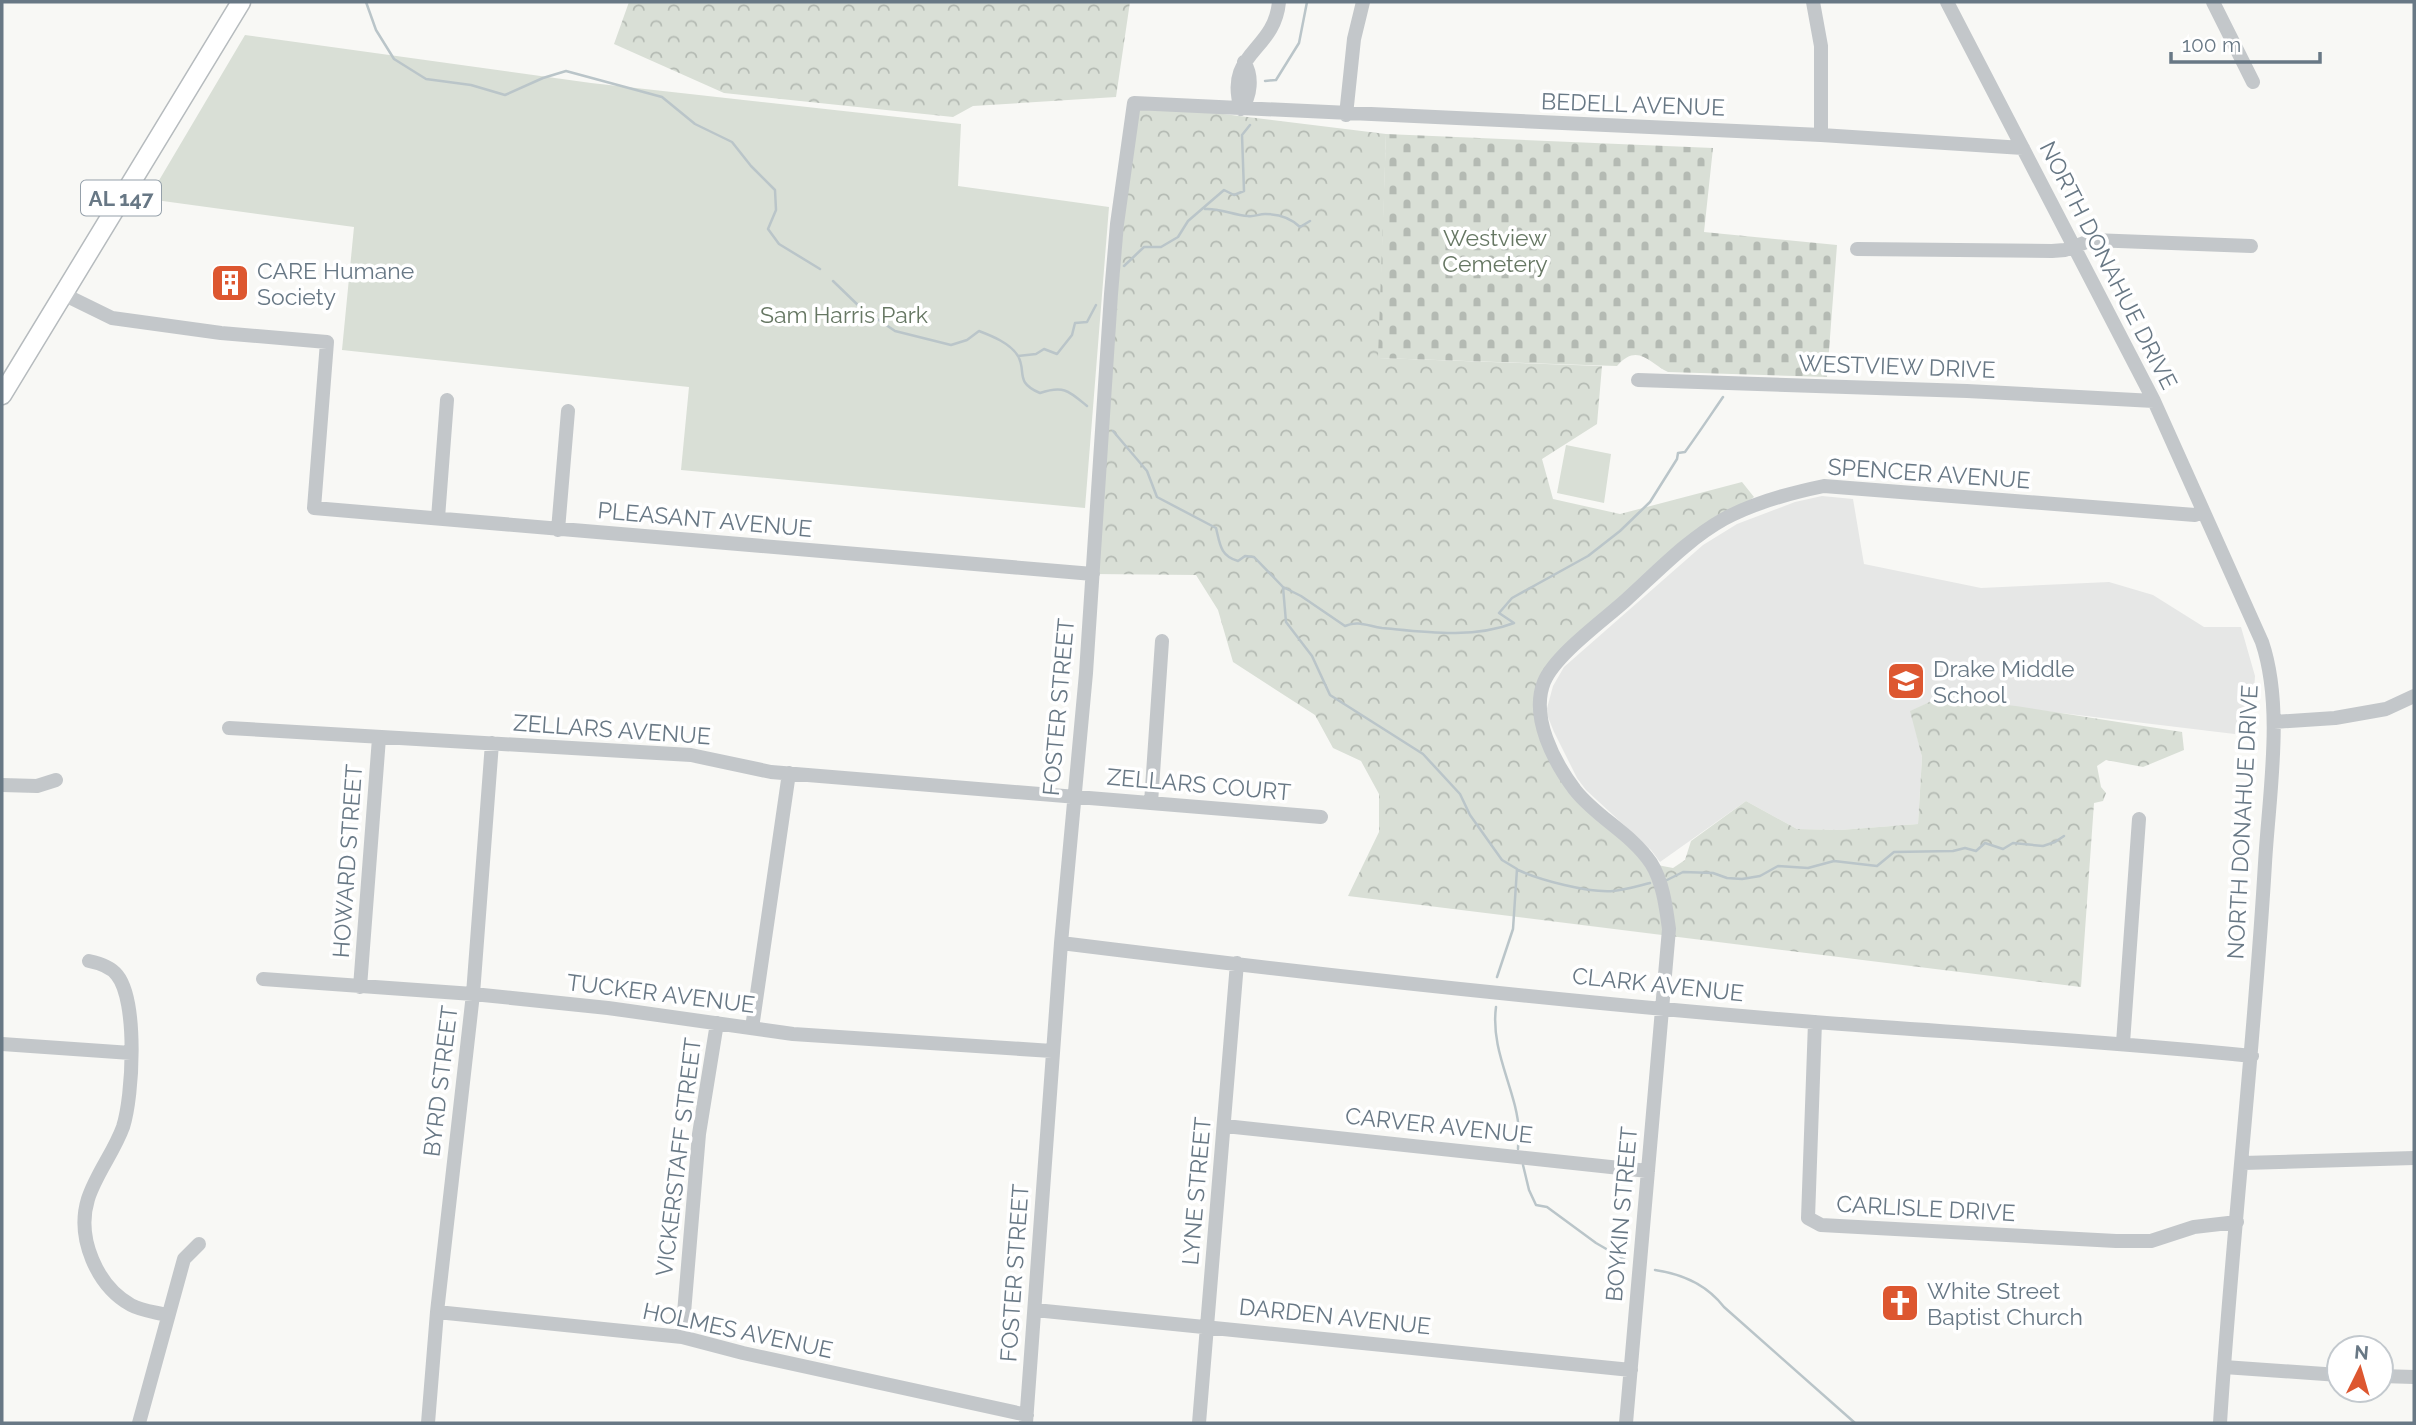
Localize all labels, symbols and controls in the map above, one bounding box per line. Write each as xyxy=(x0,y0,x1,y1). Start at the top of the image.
scale bar xyxy=(2171,21,2320,65)
text: 100 m xyxy=(2182,32,2241,57)
street label: BEDELL AVENUE xyxy=(1541,87,1725,121)
street label: NORTH DONAHUE DRIVE xyxy=(2035,136,2183,394)
road number: AL 147 xyxy=(81,180,161,216)
park label: Westview Cemetery xyxy=(1442,224,1548,277)
place label: CARE Humane Society xyxy=(257,257,414,310)
building icon: CARE Humane Society xyxy=(209,262,251,304)
park label: Sam Harris Park xyxy=(760,301,928,328)
street label: WESTVIEW DRIVE xyxy=(1798,349,1996,383)
street label: SPENCER AVENUE xyxy=(1827,452,2031,494)
street label: PLEASANT AVENUE xyxy=(597,496,813,542)
street label: FOSTER STREET xyxy=(1037,617,1079,797)
place label: Drake Middle School xyxy=(1933,655,2075,708)
school or university icon: Drake Middle School xyxy=(1885,660,1927,702)
street label: NORTH DONAHUE DRIVE xyxy=(2221,684,2263,960)
street label: ZELLARS AVENUE xyxy=(512,709,712,749)
street label: ZELLARS COURT xyxy=(1106,762,1292,806)
street label: HOWARD STREET xyxy=(327,763,367,959)
street label: CLARK AVENUE xyxy=(1571,962,1745,1006)
street label: TUCKER AVENUE xyxy=(566,968,756,1018)
street label: BYRD STREET xyxy=(417,1004,463,1158)
street label: VICKERSTAFF STREET xyxy=(650,1036,706,1278)
street label: CARVER AVENUE xyxy=(1344,1102,1534,1148)
street label: LYNE STREET xyxy=(1176,1116,1216,1266)
street label: BOYKIN STREET xyxy=(1600,1125,1642,1303)
street label: FOSTER STREET xyxy=(994,1183,1034,1363)
street label: CARLISLE DRIVE xyxy=(1836,1190,2016,1226)
place label: White Street Baptist Church xyxy=(1927,1277,2083,1330)
church icon: White Street Baptist Church xyxy=(1879,1282,1921,1324)
street label: DARDEN AVENUE xyxy=(1238,1293,1432,1339)
street label: HOLMES AVENUE xyxy=(640,1297,836,1363)
north arrow xyxy=(2325,1334,2395,1404)
text: N xyxy=(2353,1340,2370,1364)

